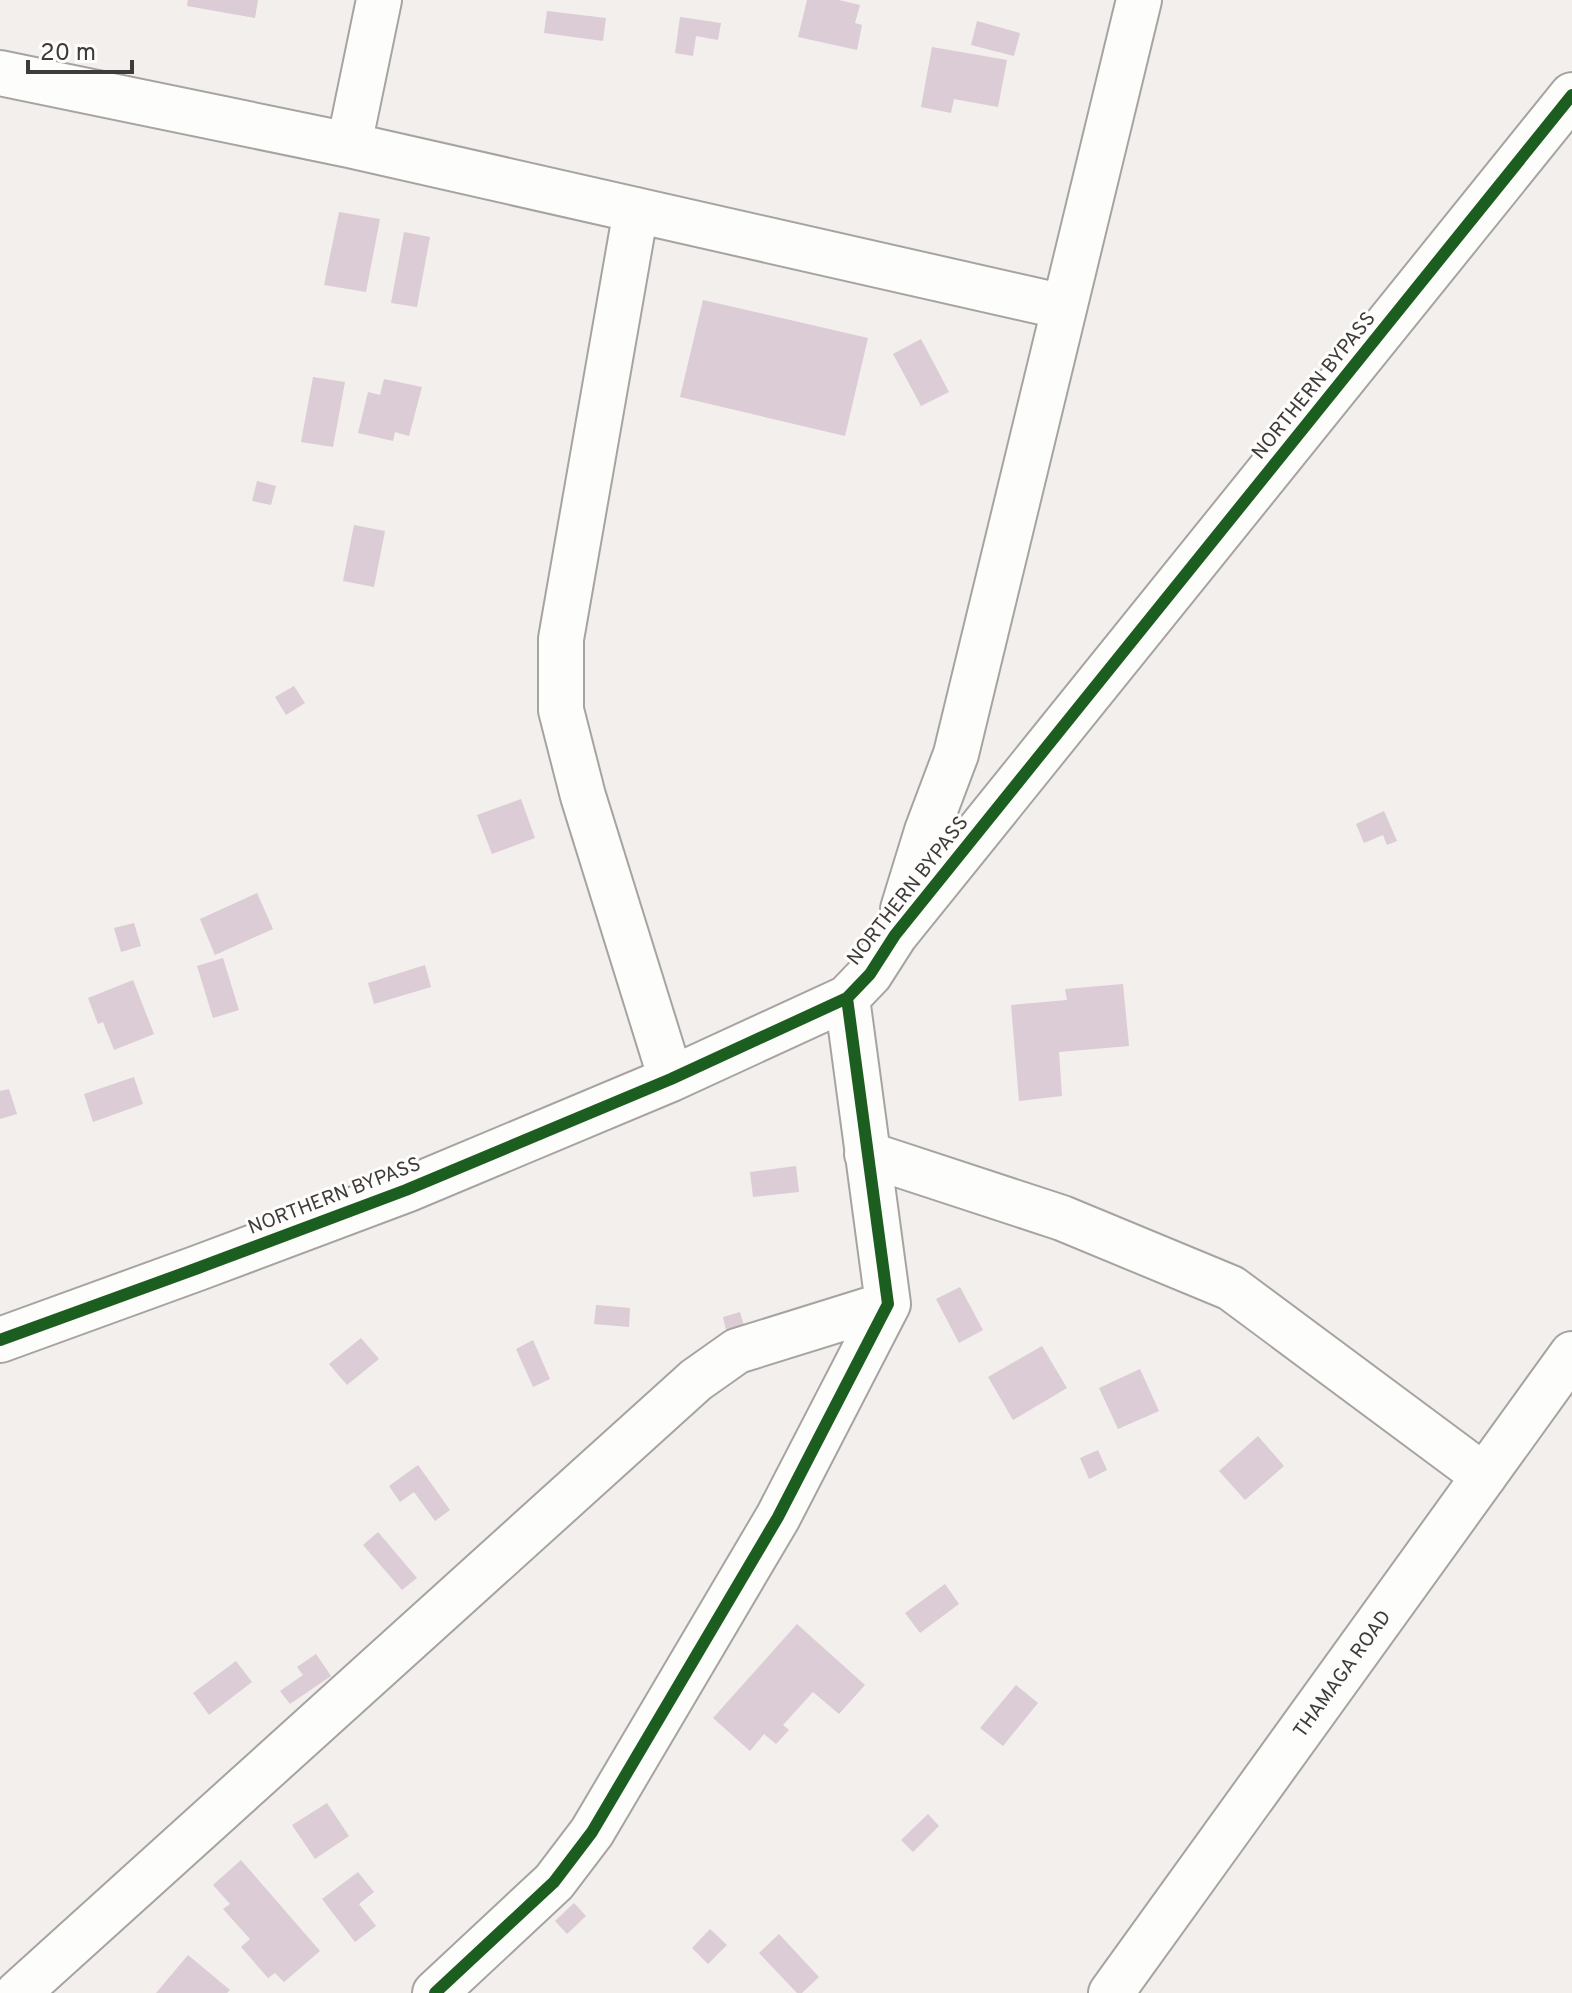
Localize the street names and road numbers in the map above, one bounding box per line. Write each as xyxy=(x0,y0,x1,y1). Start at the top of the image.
street label: NORTHERN BYPASS xyxy=(1247,307,1382,466)
street label: NORTHERN BYPASS xyxy=(842,811,975,971)
street label: NORTHERN BYPASS xyxy=(245,1152,425,1242)
street label: THAMAGA ROAD xyxy=(1288,1606,1398,1744)

